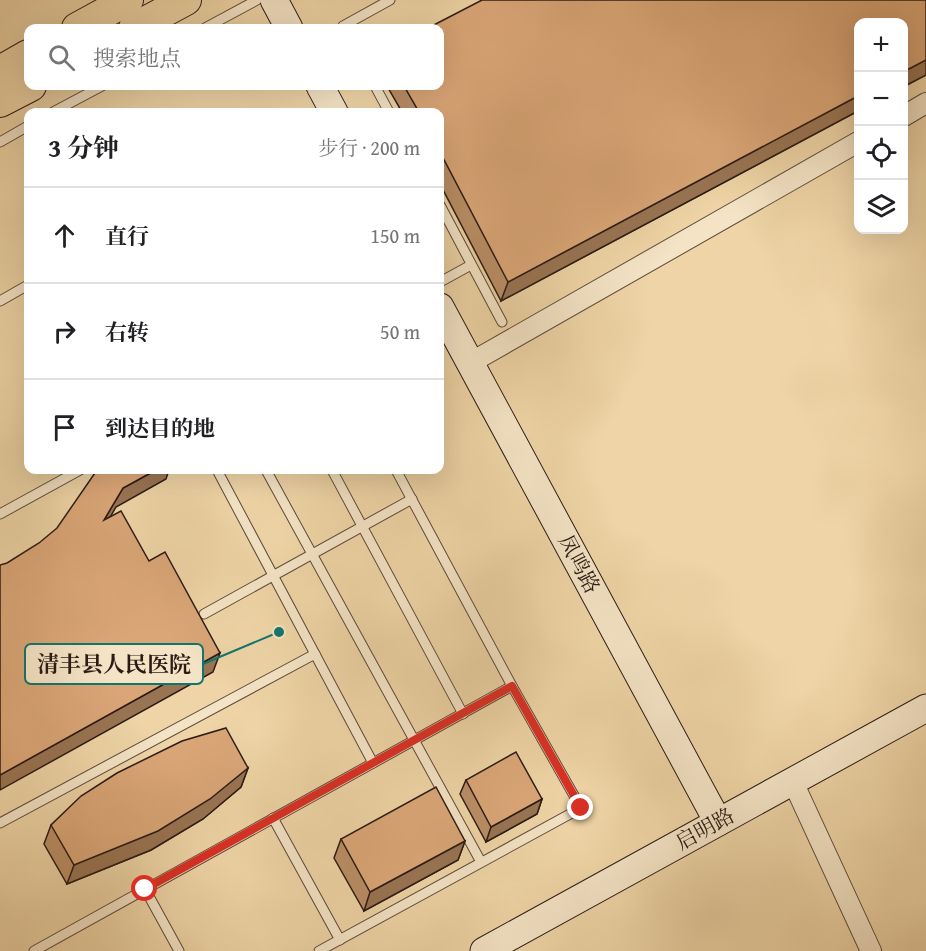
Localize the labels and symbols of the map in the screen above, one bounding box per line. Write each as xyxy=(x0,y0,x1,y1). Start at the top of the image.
street label: 凤鸣路 xyxy=(551,529,608,599)
callout: 清丰县人民医院 xyxy=(25,644,203,684)
text: 清丰县人民医院 xyxy=(37,648,191,680)
route end xyxy=(567,794,593,820)
street label: 启明路 xyxy=(670,800,740,857)
route start xyxy=(131,875,157,901)

